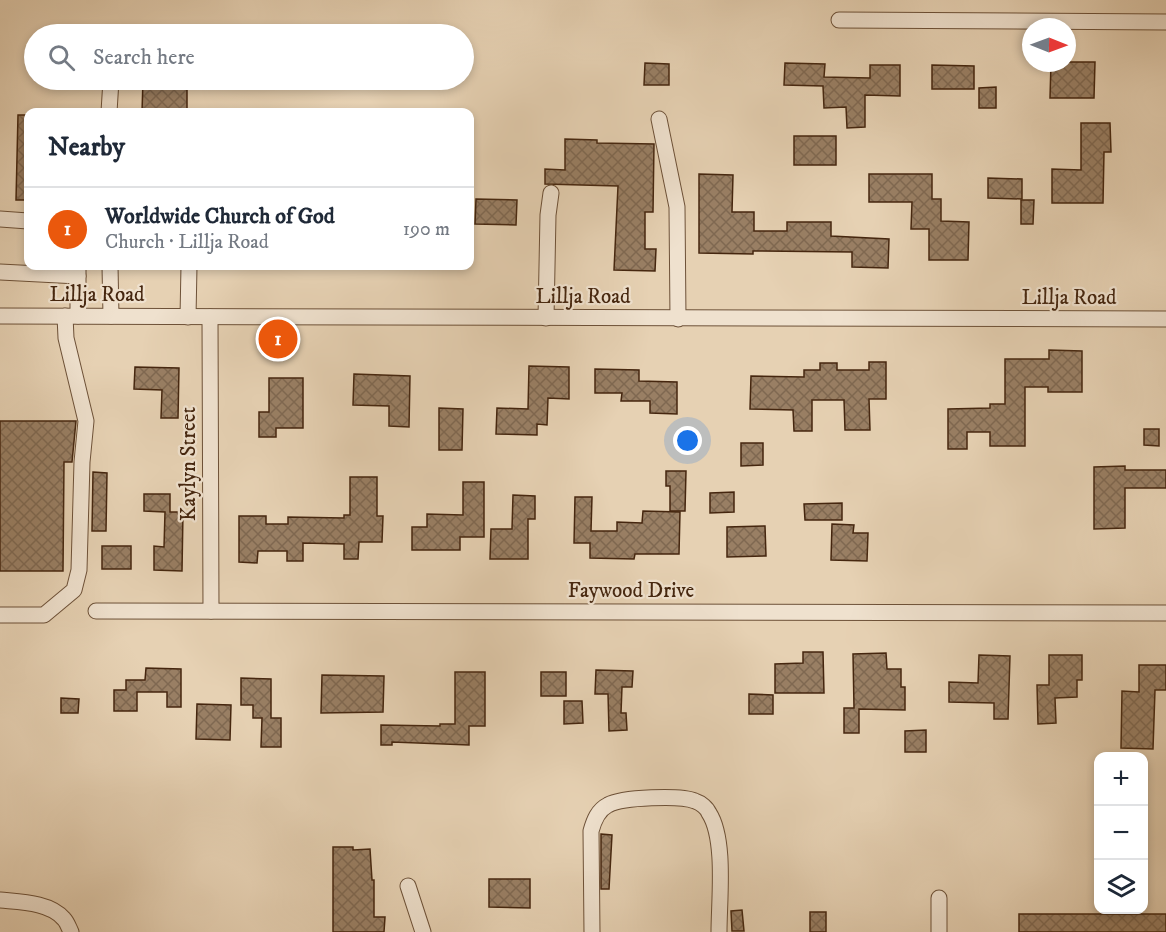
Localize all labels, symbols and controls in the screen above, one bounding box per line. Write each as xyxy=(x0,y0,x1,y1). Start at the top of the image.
north arrow xyxy=(1022,18,1076,72)
search box xyxy=(24,24,474,90)
icon: search xyxy=(45,41,78,74)
text: Search here xyxy=(93,44,195,71)
text: Nearby xyxy=(48,131,125,164)
text: Worldwide Church of God xyxy=(105,203,335,230)
text: 1 xyxy=(64,217,71,242)
text: 190 m xyxy=(403,217,450,242)
text: Church · Lillja Road xyxy=(105,230,269,255)
street label: Lillja Road xyxy=(49,282,145,308)
street label: Lillja Road xyxy=(535,284,631,310)
street label: Lillja Road xyxy=(1021,285,1117,311)
pin: 1 xyxy=(258,316,298,362)
street label: Kaylyn Street xyxy=(176,407,202,521)
your location xyxy=(673,426,702,455)
street label: Faywood Drive xyxy=(568,578,695,604)
map controls xyxy=(1094,752,1148,914)
button: + xyxy=(1094,752,1148,806)
button: − xyxy=(1094,806,1148,860)
button: layers xyxy=(1094,860,1148,914)

